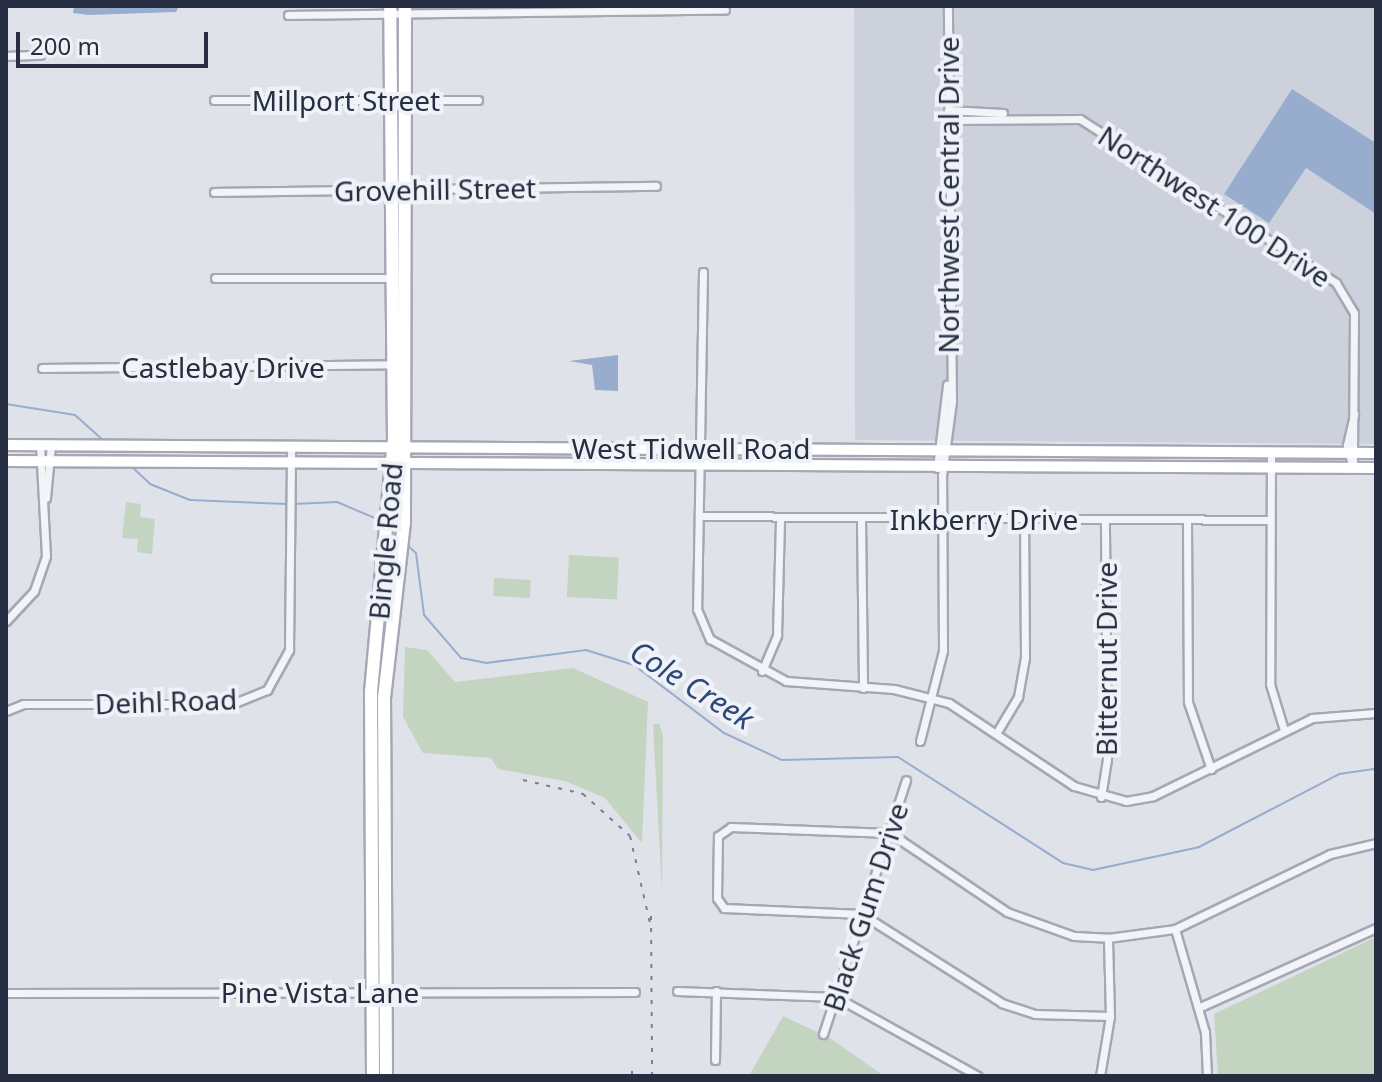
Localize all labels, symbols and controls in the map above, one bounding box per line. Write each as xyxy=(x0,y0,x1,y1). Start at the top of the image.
scale bar xyxy=(20,16,212,66)
text: 200 m xyxy=(30,29,100,62)
street label: Northwest Central Drive xyxy=(931,36,965,354)
street label: Millport Street xyxy=(252,83,440,117)
street label: Northwest 100 Drive xyxy=(1092,118,1338,294)
street label: Grovehill Street xyxy=(334,170,536,208)
street label: Castlebay Drive xyxy=(121,350,325,384)
street label: West Tidwell Road xyxy=(572,431,810,465)
street label: Bingle Road xyxy=(361,461,409,621)
street label: Inkberry Drive xyxy=(890,502,1078,536)
street label: Bitternut Drive xyxy=(1089,562,1123,756)
water label: Cole Creek xyxy=(624,633,760,737)
street label: Deihl Road xyxy=(94,682,238,720)
street label: Black Gum Drive xyxy=(815,799,915,1015)
street label: Pine Vista Lane xyxy=(221,975,419,1009)

